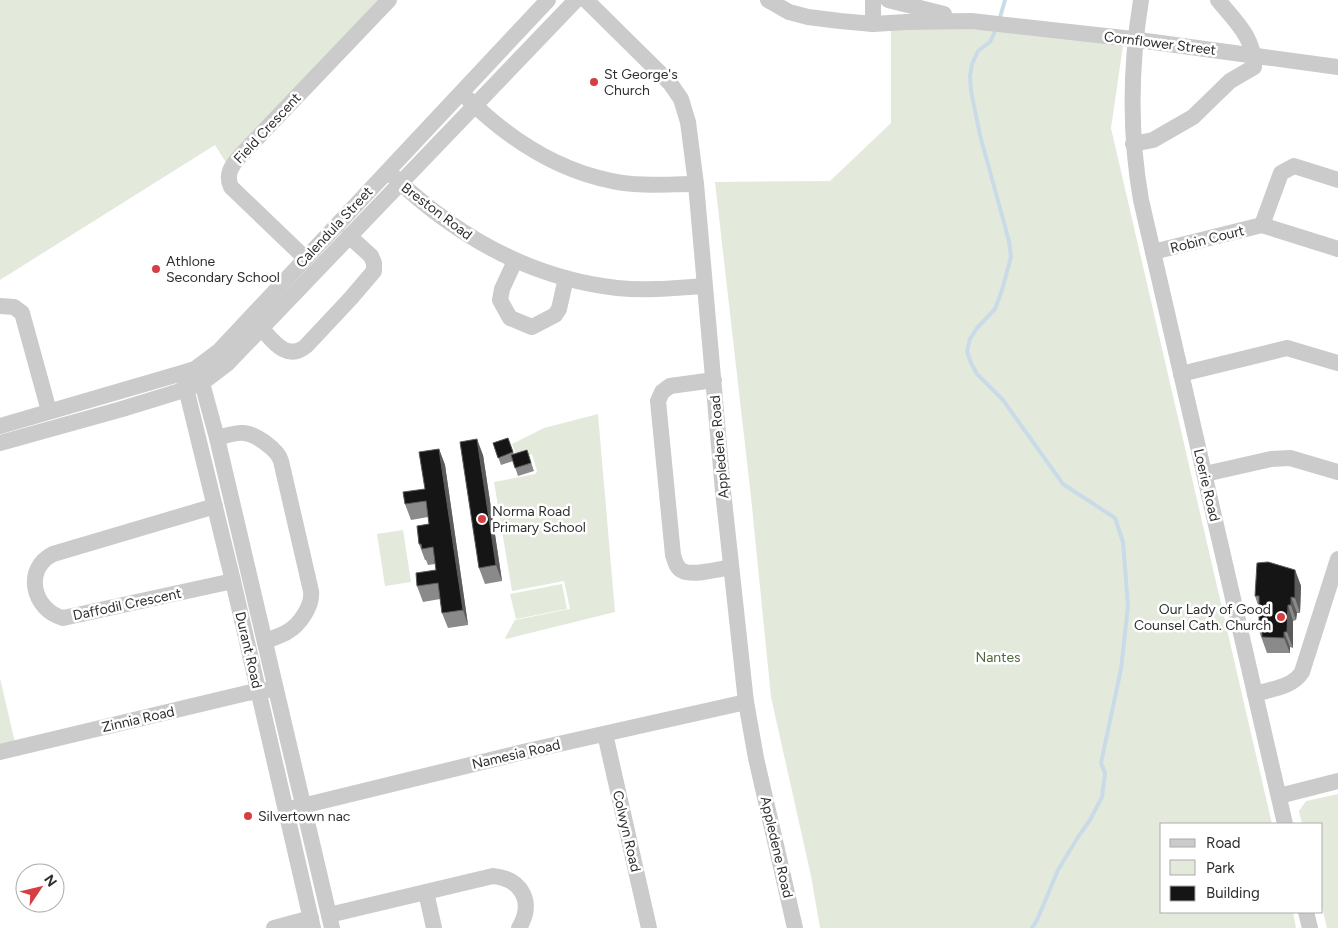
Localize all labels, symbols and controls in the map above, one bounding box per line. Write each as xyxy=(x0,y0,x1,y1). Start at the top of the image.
street label: Cornflower Street xyxy=(1103,28,1217,59)
place label: St George's Church xyxy=(604,66,678,99)
marker: St George's Church xyxy=(588,76,600,88)
street label: Field Crescent xyxy=(230,89,304,167)
street label: Breston Road xyxy=(398,179,475,244)
street label: Calendula Street xyxy=(292,183,376,271)
street label: Robin Court xyxy=(1168,222,1246,257)
place label: Athlone Secondary School xyxy=(166,253,280,286)
marker: Athlone Secondary School xyxy=(150,263,162,275)
street label: Appledene Road xyxy=(707,395,732,499)
street label: Loerie Road xyxy=(1190,447,1223,523)
place label: Norma Road Primary School xyxy=(492,503,586,536)
marker: Norma Road Primary School xyxy=(476,513,488,525)
street label: Daffodil Crescent xyxy=(71,585,183,624)
place label: Our Lady of Good Counsel Cath. Church xyxy=(1134,601,1271,634)
street label: Durant Road xyxy=(231,610,266,690)
marker: Our Lady of Good Counsel Cath. Church xyxy=(1275,611,1287,623)
park label: Nantes xyxy=(975,649,1021,666)
street label: Zinnia Road xyxy=(100,703,176,736)
street label: Namesia Road xyxy=(470,736,562,773)
street label: Colwyn Road xyxy=(609,789,644,874)
street label: Appledene Road xyxy=(757,795,796,900)
place label: Silvertown nac xyxy=(258,808,351,825)
marker: Silvertown nac xyxy=(242,810,254,822)
legend xyxy=(1160,823,1323,913)
text: Road xyxy=(1206,834,1241,852)
text: Park xyxy=(1206,859,1235,877)
north arrow xyxy=(15,863,65,913)
text: N xyxy=(40,872,60,890)
text: Building xyxy=(1206,884,1260,902)

